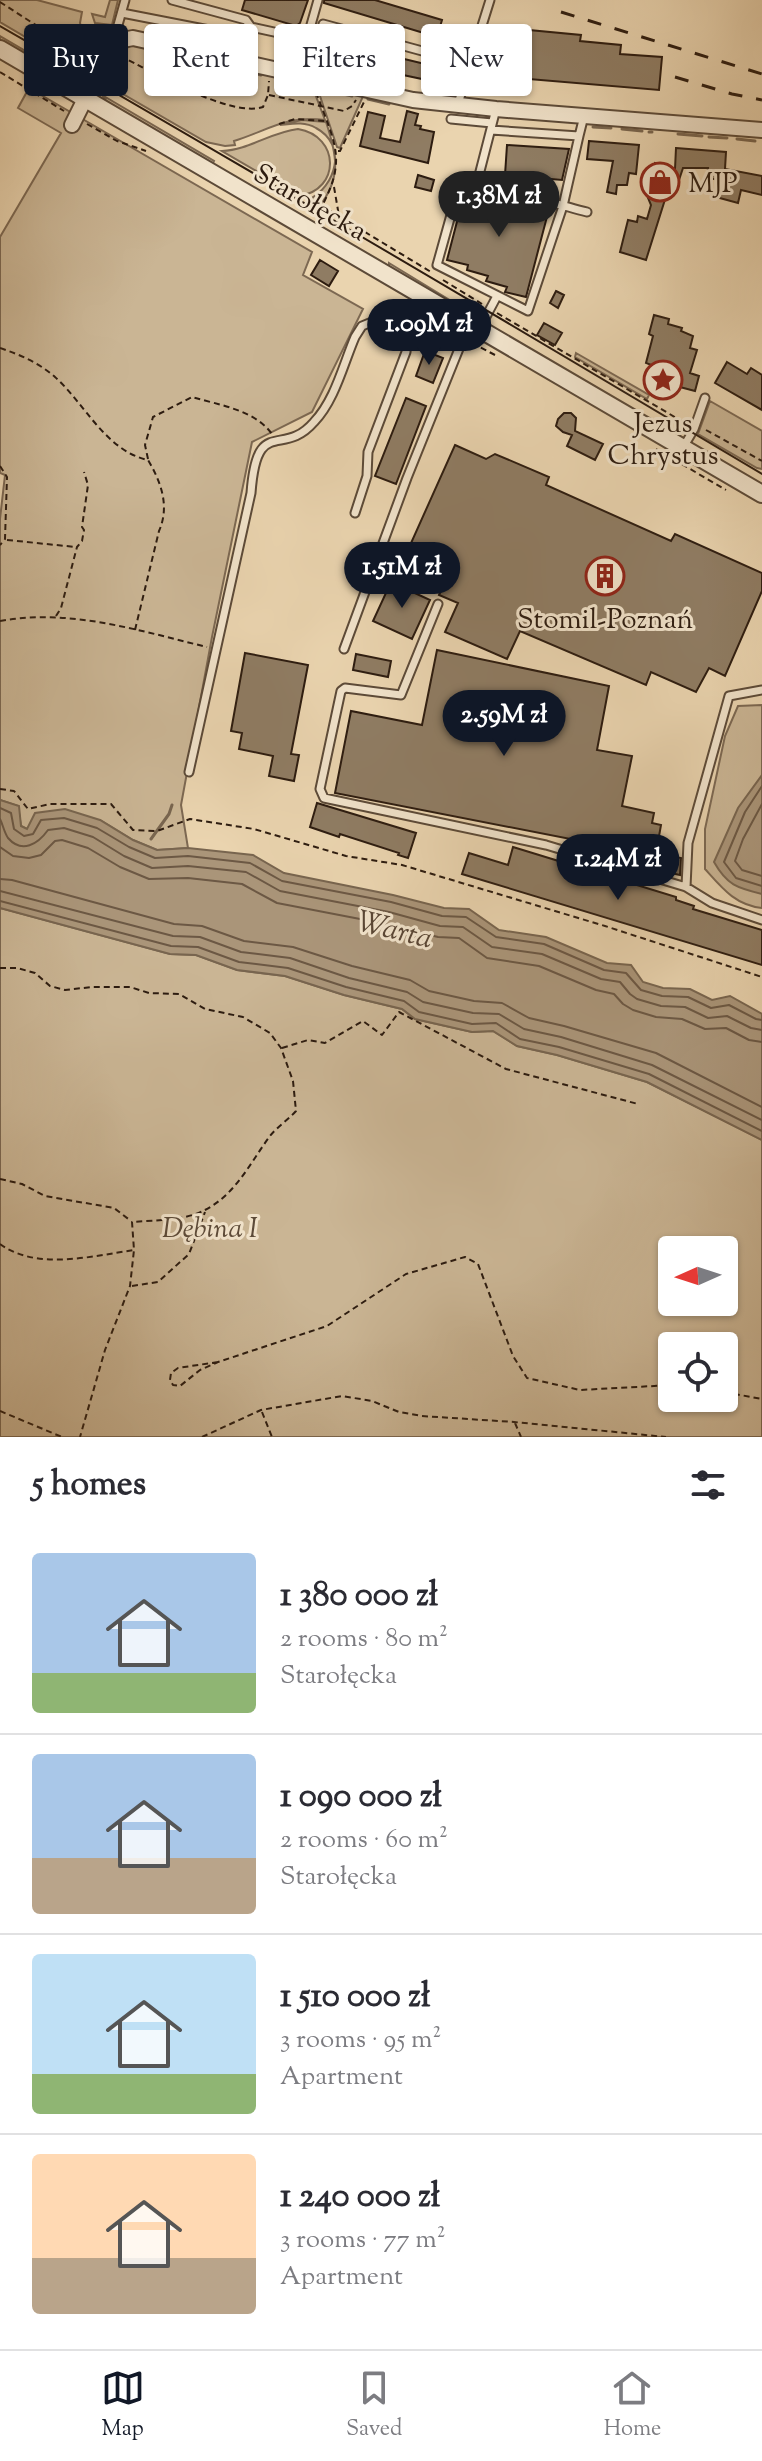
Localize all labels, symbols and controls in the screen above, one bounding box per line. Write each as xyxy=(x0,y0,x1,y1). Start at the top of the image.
chip: Buy xyxy=(24,24,128,96)
chip: Rent xyxy=(144,24,258,96)
chip: Filters xyxy=(274,24,405,96)
chip: New xyxy=(421,24,532,96)
street label: Starołęcka xyxy=(245,155,374,252)
shop icon: MJP xyxy=(639,161,681,203)
place label: MJP xyxy=(688,165,738,205)
pin: 1.38M zł xyxy=(416,171,582,239)
text: 1.38M zł xyxy=(456,178,542,215)
pin: 1.09M zł xyxy=(346,299,512,367)
text: 1.09M zł xyxy=(385,306,473,343)
place icon: Jezus Chrystus xyxy=(642,359,684,401)
place label: Jezus Chrystus xyxy=(608,405,718,477)
pin: 1.51M zł xyxy=(319,542,485,610)
text: 1.51M zł xyxy=(362,549,442,586)
building icon: Stomil-Poznań xyxy=(584,555,626,597)
place label: Stomil-Poznań xyxy=(517,601,693,641)
pin: 2.59M zł xyxy=(421,690,587,758)
text: 2.59M zł xyxy=(461,697,547,734)
pin: 1.24M zł xyxy=(535,834,701,902)
text: 1.24M zł xyxy=(574,841,662,878)
water label: Warta xyxy=(352,901,437,962)
park label: Dębina I xyxy=(162,1210,258,1250)
north arrow xyxy=(658,1236,738,1316)
map controls xyxy=(658,1236,738,1412)
button: locate xyxy=(658,1332,738,1412)
text: 5 homes xyxy=(32,1461,146,1510)
icon: filters xyxy=(686,1463,730,1507)
text: 1 380 000 zł xyxy=(280,1572,438,1621)
icon: home xyxy=(96,1585,192,1681)
text: 2 rooms · 80 m² xyxy=(280,1621,448,1658)
text: Starołęcka xyxy=(280,1658,397,1695)
text: 1 090 000 zł xyxy=(280,1773,442,1822)
icon: home xyxy=(96,1786,192,1882)
text: 2 rooms · 60 m² xyxy=(280,1822,448,1859)
text: Starołęcka xyxy=(280,1859,397,1896)
text: 1 510 000 zł xyxy=(280,1973,430,2022)
icon: home xyxy=(96,1986,192,2082)
text: 3 rooms · 95 m² xyxy=(280,2022,441,2059)
text: Apartment xyxy=(280,2059,403,2096)
text: 1 240 000 zł xyxy=(280,2173,440,2222)
icon: home xyxy=(96,2186,192,2282)
text: 3 rooms · 77 m² xyxy=(280,2222,445,2259)
text: Apartment xyxy=(280,2259,403,2296)
tab: Map xyxy=(101,2366,145,2446)
tab: Saved xyxy=(346,2366,402,2446)
tab: Home xyxy=(604,2366,661,2446)

